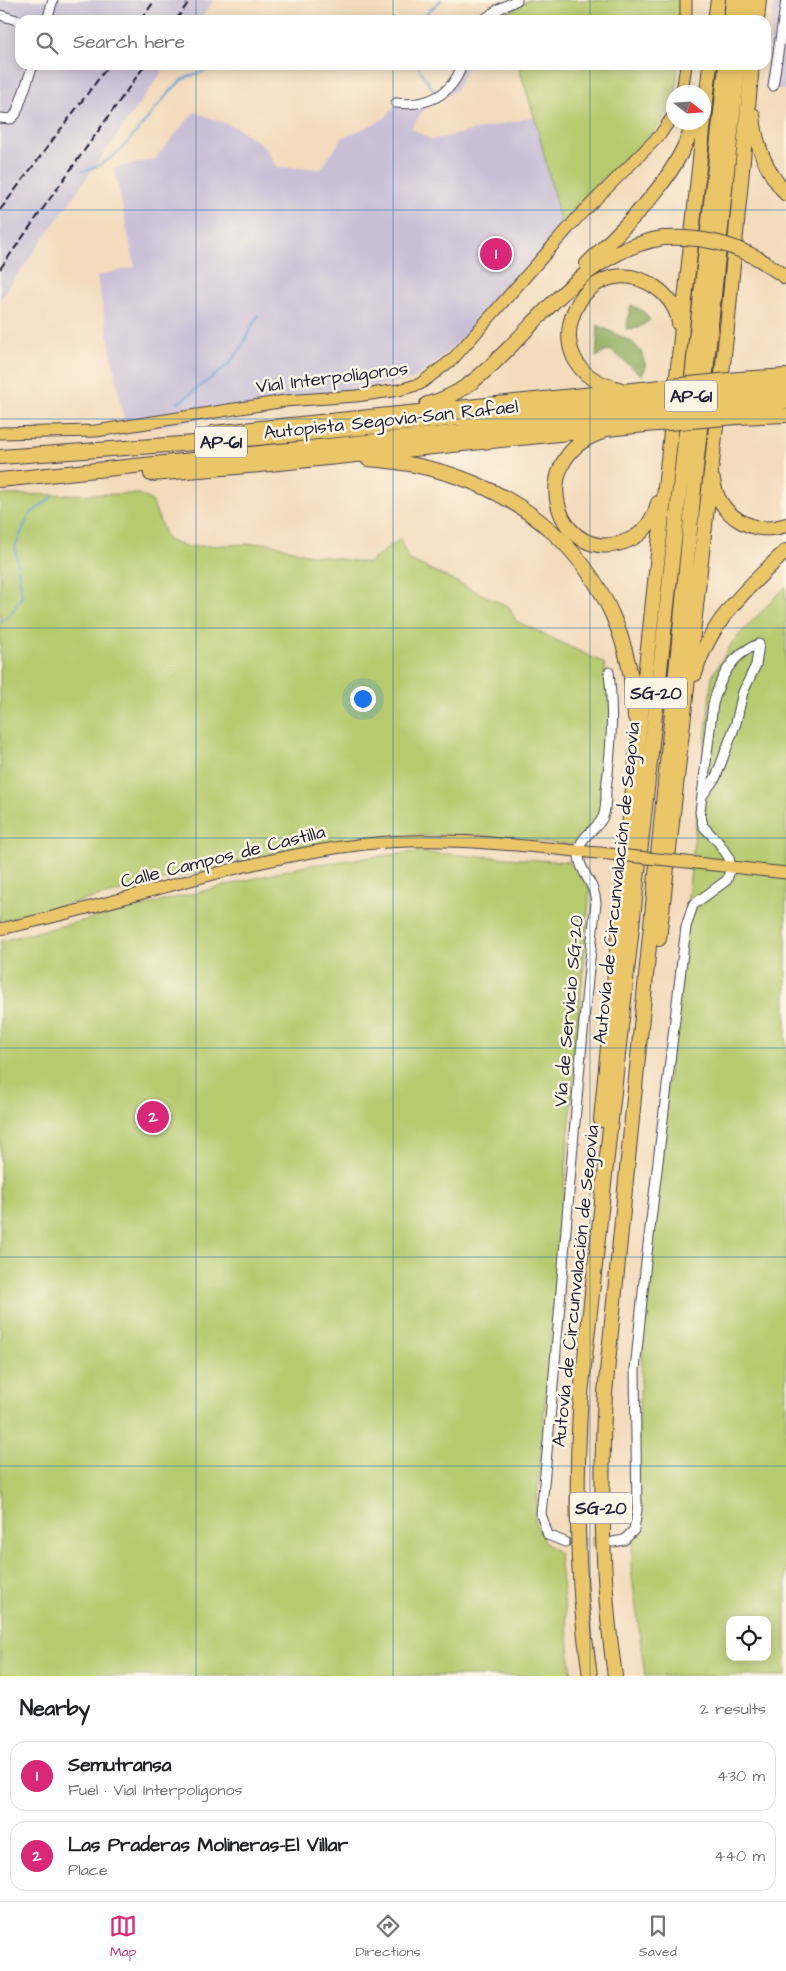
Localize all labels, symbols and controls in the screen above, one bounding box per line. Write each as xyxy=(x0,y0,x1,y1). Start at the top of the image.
search box xyxy=(15,15,771,70)
icon: search xyxy=(33,29,61,57)
text: Search here xyxy=(73,29,185,56)
north arrow xyxy=(666,85,711,130)
pin: 1 xyxy=(480,235,512,273)
street label: Vial Interpolígonos xyxy=(254,355,410,402)
road number: AP-61 xyxy=(665,381,717,412)
street label: Autopista Segovia-San Rafael xyxy=(262,393,520,448)
road number: AP-61 xyxy=(195,427,247,458)
road number: SG-20 xyxy=(625,678,687,708)
your location xyxy=(350,686,376,712)
street label: Autovía de Circunvalación de Segovia xyxy=(587,720,648,1045)
street label: Calle Campos de Castilla xyxy=(118,818,328,895)
street label: Vía de Servicio SG-20 xyxy=(547,914,591,1108)
pin: 2 xyxy=(137,1098,169,1136)
street label: Autovía de Circunvalación de Segovia xyxy=(546,1123,607,1448)
road number: SG-20 xyxy=(570,1492,632,1524)
map controls xyxy=(726,1616,771,1661)
button: locate xyxy=(726,1616,771,1661)
text: Nearby xyxy=(20,1694,90,1723)
text: 2 results xyxy=(700,1698,766,1720)
text: Semutransa xyxy=(68,1752,171,1779)
text: 1 xyxy=(36,1765,38,1787)
text: 430 m xyxy=(717,1765,765,1787)
text: Fuel · Vial Interpolígonos xyxy=(68,1779,242,1801)
text: Las Praderas Molineras-El Villar xyxy=(68,1832,348,1859)
text: 2 xyxy=(32,1845,42,1867)
text: 440 m xyxy=(714,1845,765,1867)
text: Place xyxy=(68,1859,108,1881)
tab: Map xyxy=(109,1912,137,1962)
tab: Directions xyxy=(355,1912,420,1962)
tab: Saved xyxy=(639,1912,677,1962)

